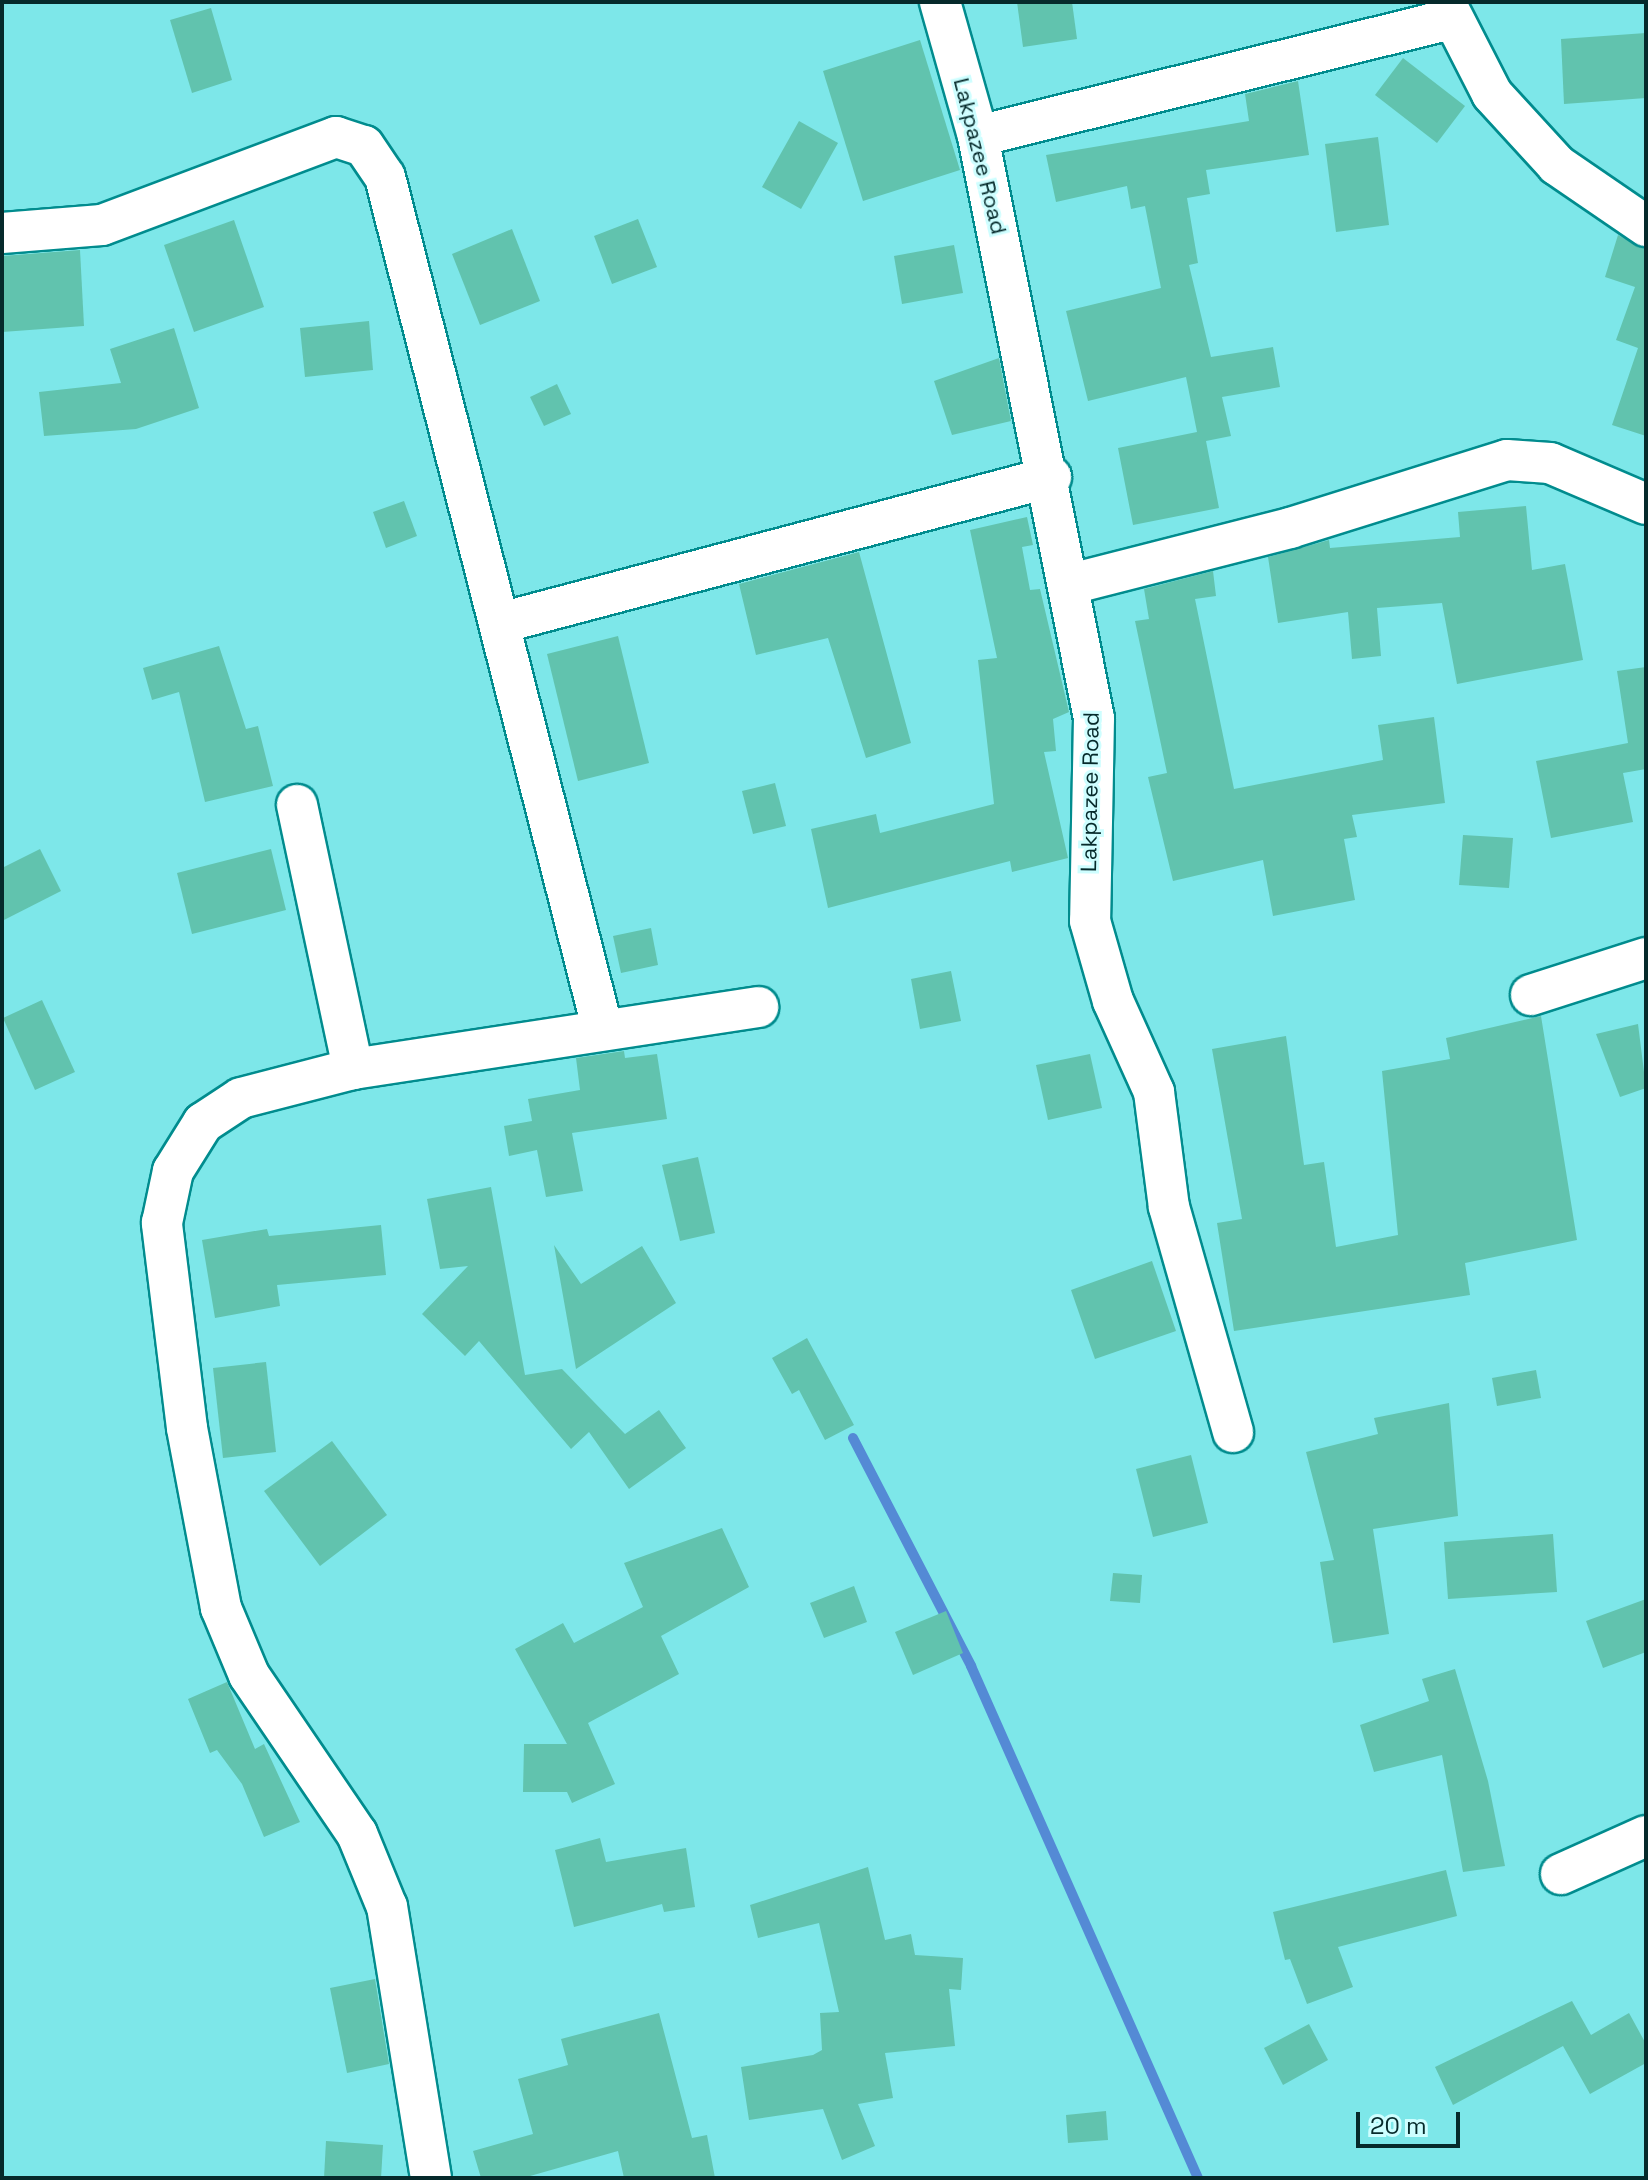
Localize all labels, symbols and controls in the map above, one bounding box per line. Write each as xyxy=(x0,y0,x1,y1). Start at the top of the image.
street label: Lakpazee Road xyxy=(948,75,1012,237)
street label: Lakpazee Road xyxy=(1075,712,1105,872)
scale bar xyxy=(1360,2096,1464,2146)
text: 20 m xyxy=(1370,2110,1427,2141)

